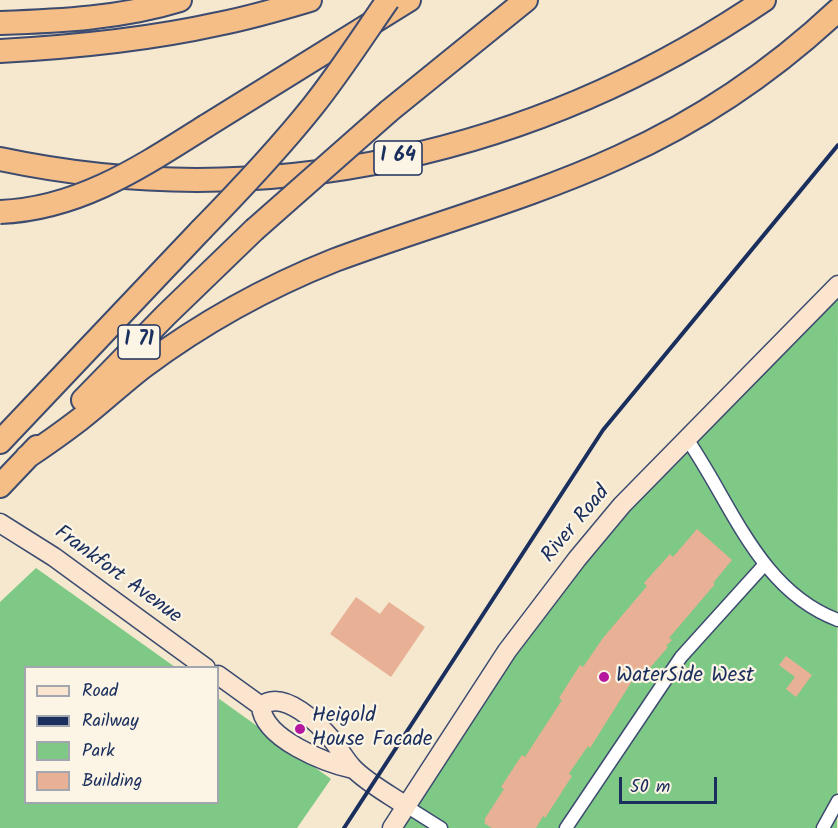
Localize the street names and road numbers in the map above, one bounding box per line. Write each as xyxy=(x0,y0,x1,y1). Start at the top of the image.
road number: I 64 xyxy=(374,141,422,175)
road number: I 71 xyxy=(118,325,160,359)
street label: River Road xyxy=(537,481,617,569)
street label: Frankfort Avenue xyxy=(48,521,186,631)

